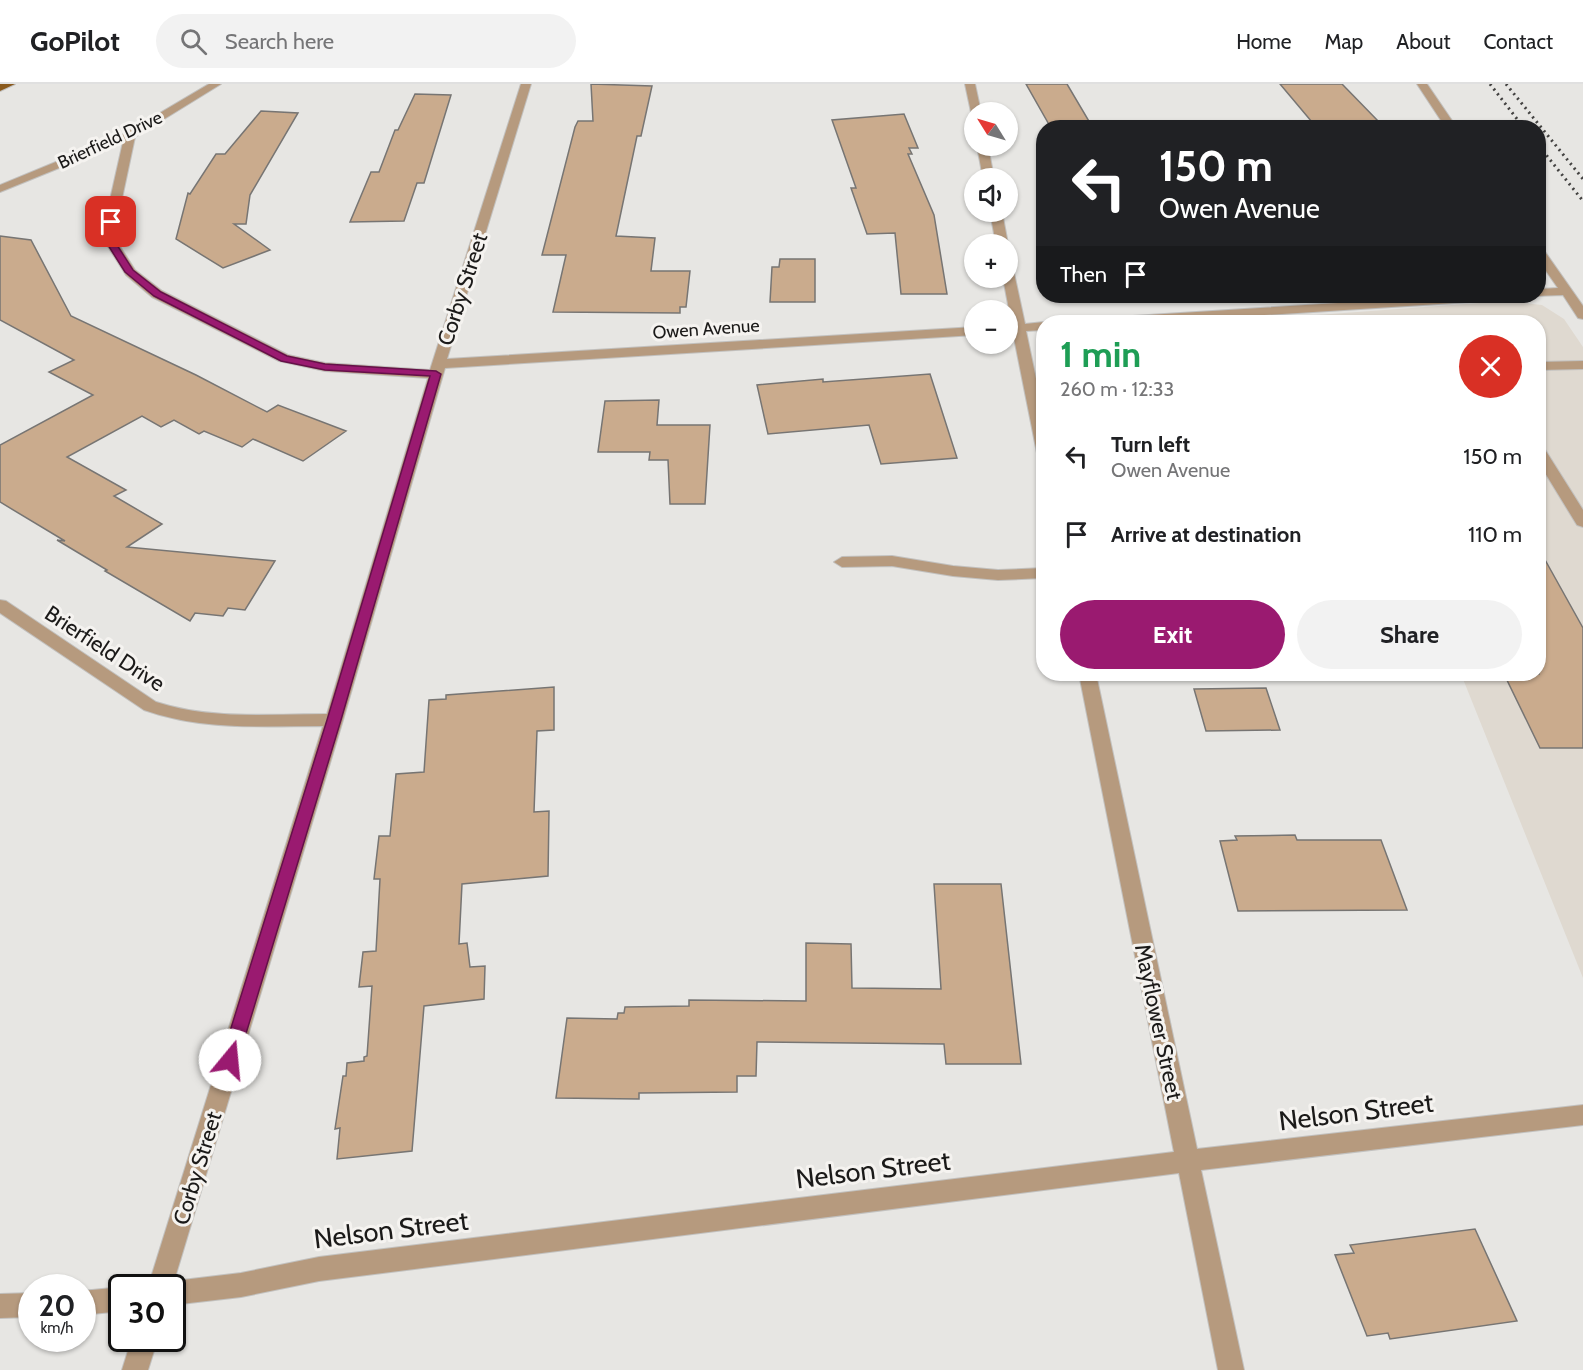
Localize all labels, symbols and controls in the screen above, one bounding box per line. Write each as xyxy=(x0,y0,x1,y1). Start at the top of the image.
search box xyxy=(156,14,576,68)
text: GoPilot xyxy=(30,24,120,58)
icon: search xyxy=(177,25,210,58)
text: Search here xyxy=(225,28,334,55)
text: Home xyxy=(1236,29,1292,54)
text: Map xyxy=(1325,29,1363,54)
text: About xyxy=(1396,29,1450,54)
text: Contact xyxy=(1483,29,1553,54)
north arrow xyxy=(964,102,1018,156)
map controls xyxy=(964,102,1018,354)
street label: Brierfield Drive xyxy=(54,106,166,174)
text: 150 m xyxy=(1159,140,1273,192)
icon: left xyxy=(1060,144,1138,222)
button: sound xyxy=(964,168,1018,222)
text: Owen Avenue xyxy=(1159,192,1320,225)
pin xyxy=(85,196,136,247)
icon: arrive xyxy=(94,205,127,238)
street label: Corby Street xyxy=(432,229,494,349)
button: + xyxy=(964,234,1018,288)
icon: arrive xyxy=(1119,258,1152,291)
text: Then xyxy=(1060,261,1107,288)
button: − xyxy=(964,300,1018,354)
street label: Owen Avenue xyxy=(652,314,760,344)
text: 1 min xyxy=(1060,332,1141,376)
button: close xyxy=(1459,335,1522,398)
text: 260 m · 12:33 xyxy=(1060,377,1174,401)
text: Turn left xyxy=(1111,431,1190,458)
icon: left xyxy=(1060,440,1093,473)
text: 150 m xyxy=(1463,443,1522,470)
text: Owen Avenue xyxy=(1111,458,1230,482)
icon: arrive xyxy=(1060,518,1093,551)
text: Arrive at destination xyxy=(1111,521,1301,548)
text: 110 m xyxy=(1468,521,1522,548)
street label: Brierfield Drive xyxy=(40,600,170,697)
button: Exit xyxy=(1060,600,1285,669)
button: Share xyxy=(1297,600,1522,669)
street label: Mayflower Street xyxy=(1129,942,1188,1103)
position arrow xyxy=(198,1028,262,1092)
street label: Nelson Street xyxy=(1277,1086,1435,1137)
street label: Corby Street xyxy=(167,1108,228,1228)
street label: Nelson Street xyxy=(794,1144,952,1195)
street label: Nelson Street xyxy=(312,1204,470,1255)
speed limit sign: 30 xyxy=(108,1274,186,1352)
text: 20 xyxy=(38,1287,76,1324)
text: km/h xyxy=(41,1319,73,1337)

